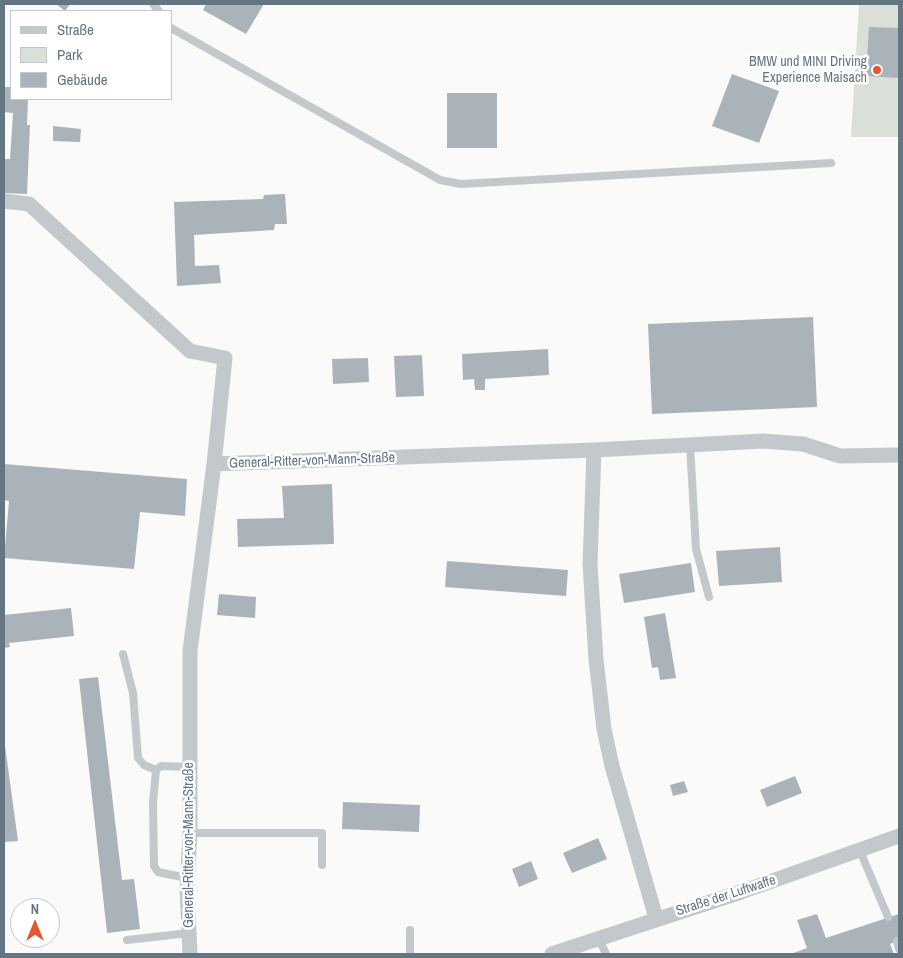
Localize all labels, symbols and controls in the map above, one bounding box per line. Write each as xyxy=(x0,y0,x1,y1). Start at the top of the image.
legend xyxy=(10,10,172,100)
text: Straße xyxy=(57,19,94,40)
text: Park xyxy=(57,44,82,65)
place label: BMW und MINI Driving Experience Maisach xyxy=(749,54,867,86)
marker: BMW und MINI Driving Experience Maisach xyxy=(871,64,883,76)
text: Gebäude xyxy=(57,69,108,90)
street label: General-Ritter-von-Mann-Straße xyxy=(229,450,395,472)
street label: General-Ritter-von-Mann-Straße xyxy=(181,762,197,928)
street label: Straße der Luftwaffe xyxy=(674,872,778,920)
north arrow xyxy=(10,898,60,948)
text: N xyxy=(31,900,39,918)

